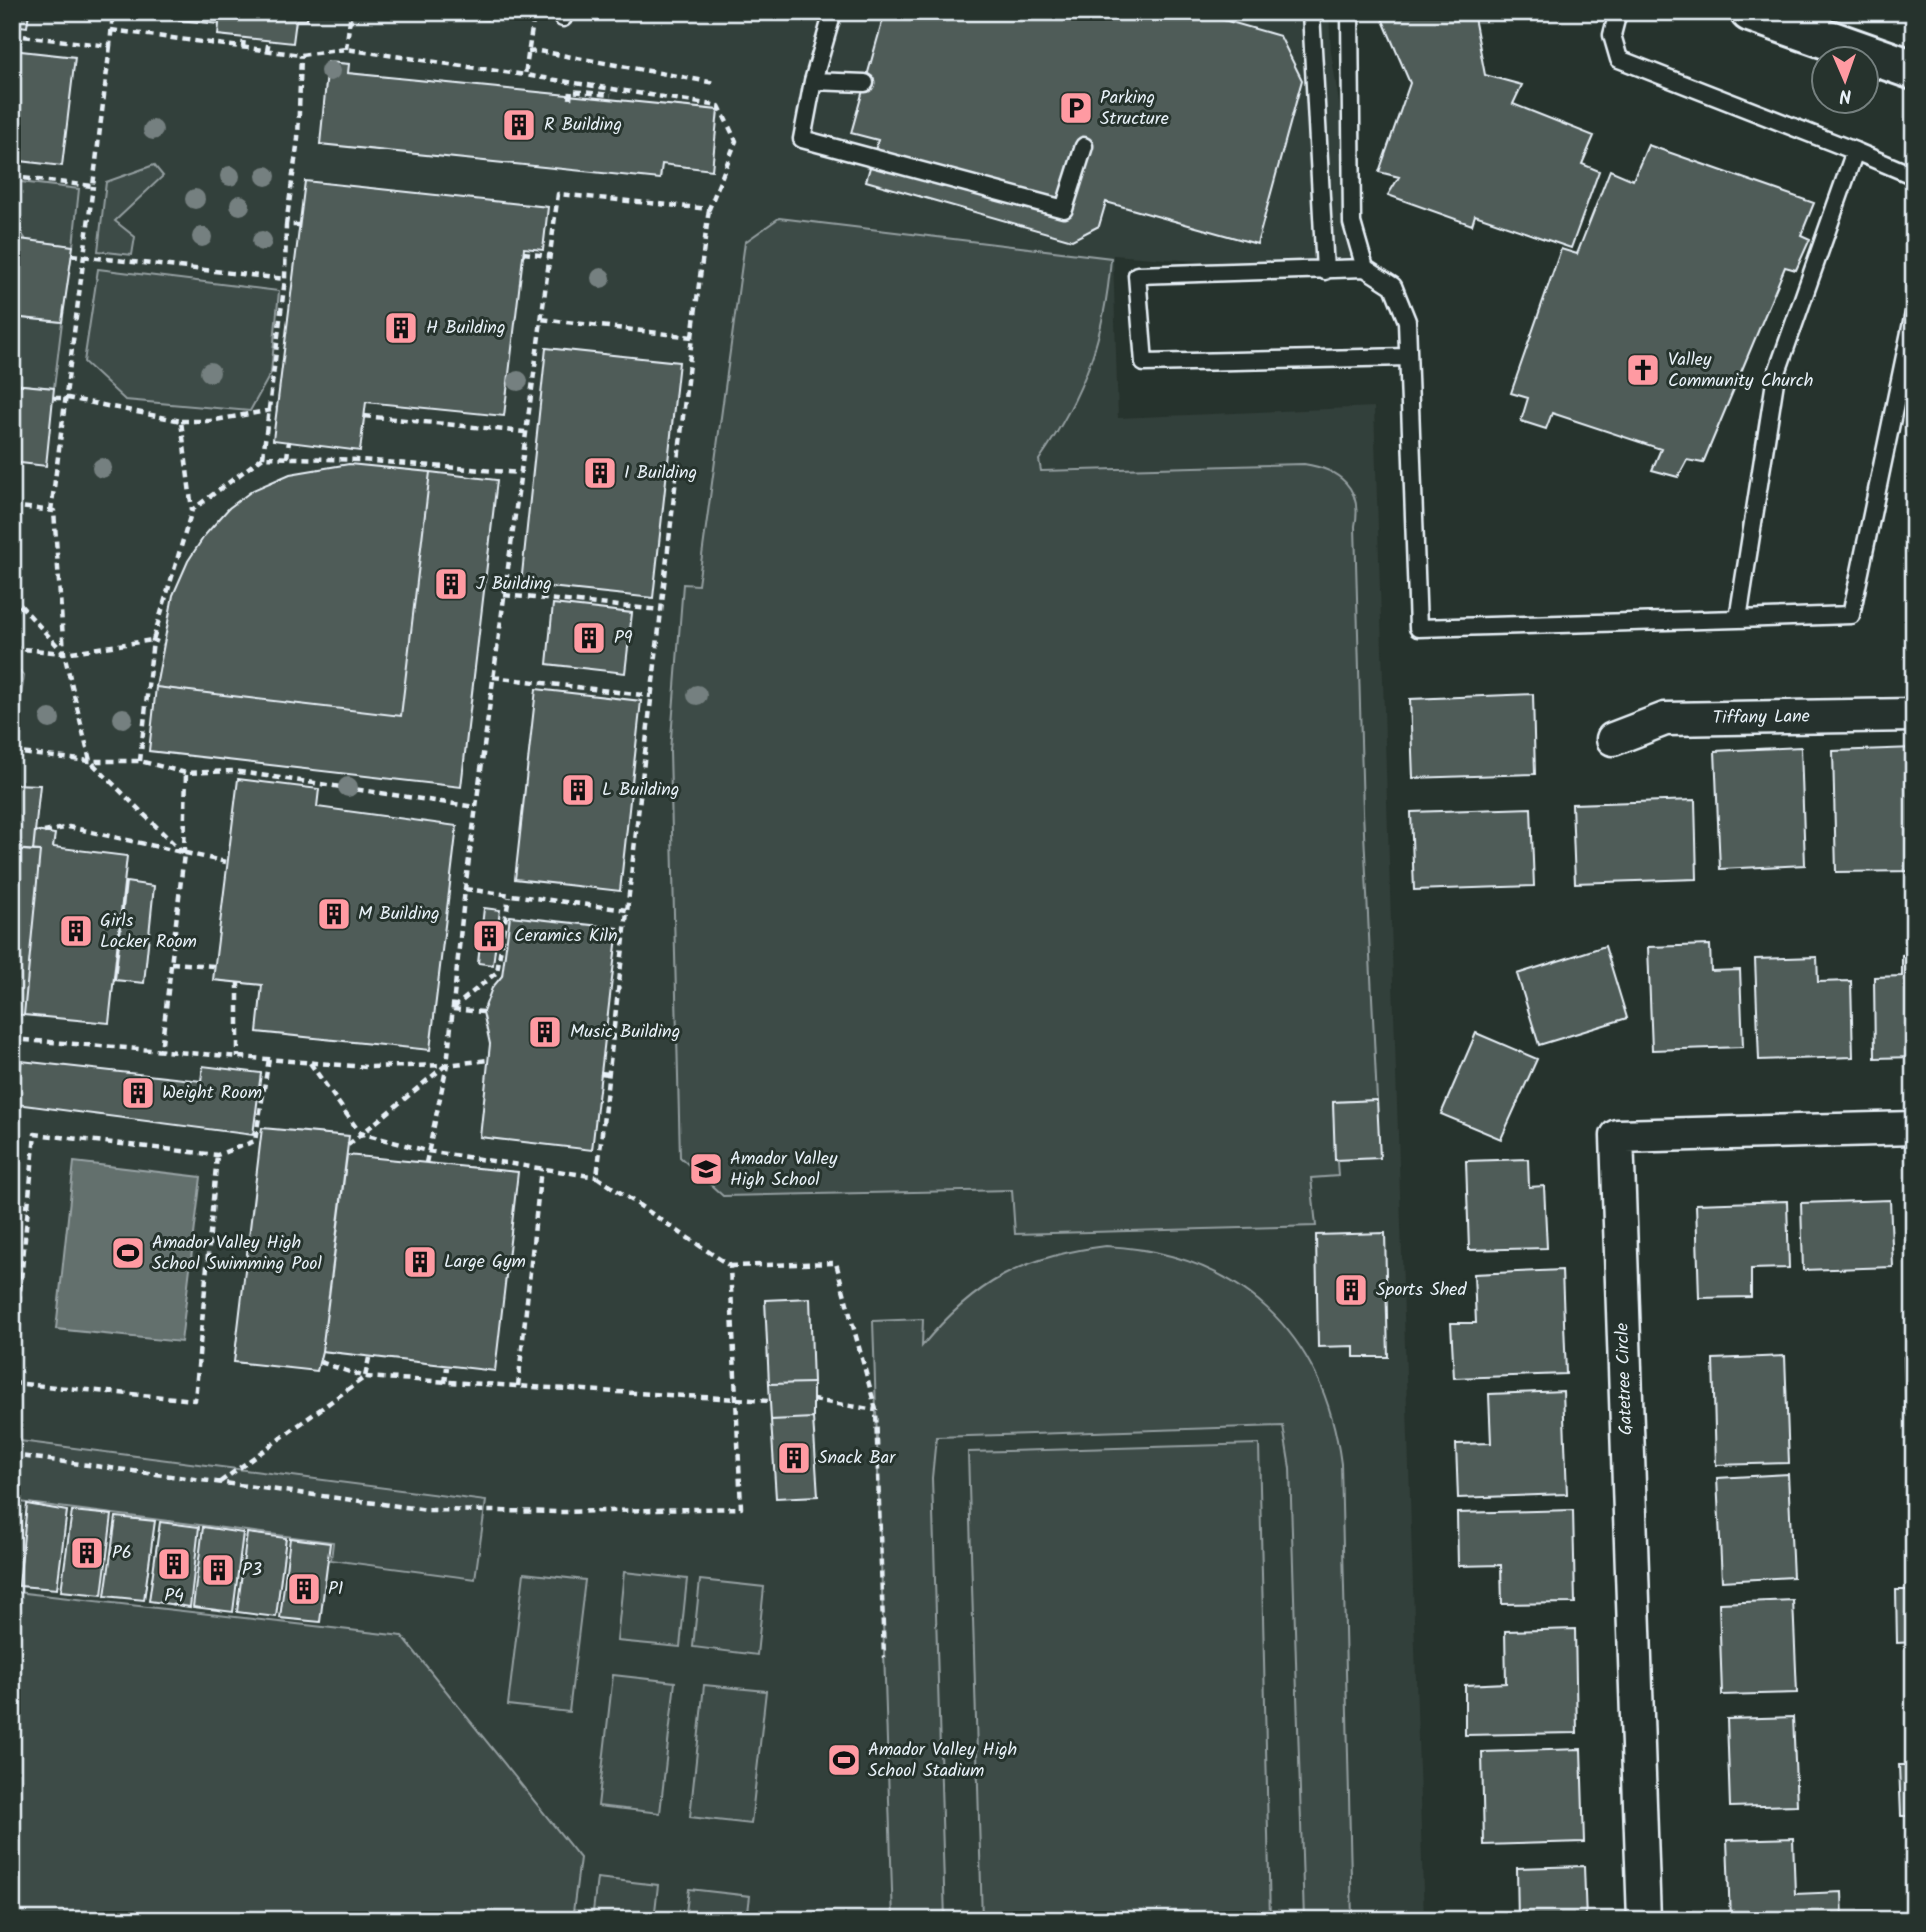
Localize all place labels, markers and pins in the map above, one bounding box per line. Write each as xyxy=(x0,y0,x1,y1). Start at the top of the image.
place label: Parking Structure xyxy=(1100,84,1169,134)
parking icon: Parking Structure xyxy=(1057,89,1095,127)
building icon: R Building xyxy=(500,106,538,144)
place label: R Building xyxy=(544,111,622,140)
building icon: H Building xyxy=(382,309,420,347)
place label: H Building xyxy=(426,314,506,343)
place label: Valley Community Church xyxy=(1668,346,1813,396)
church icon: Valley Community Church xyxy=(1624,351,1662,389)
building icon: I Building xyxy=(581,454,619,492)
place label: I Building xyxy=(624,459,697,488)
building icon: J Building xyxy=(432,565,470,603)
place label: J Building xyxy=(476,570,552,599)
building icon: P9 xyxy=(570,619,608,657)
place label: P9 xyxy=(614,624,633,653)
building icon: L Building xyxy=(559,771,597,809)
place label: L Building xyxy=(602,776,679,805)
building icon: M Building xyxy=(315,895,353,933)
place label: M Building xyxy=(358,900,440,929)
place label: Girls Locker Room xyxy=(100,907,197,957)
building icon: Girls Locker Room xyxy=(57,912,95,950)
building icon: Ceramics Kiln xyxy=(470,917,508,955)
place label: Ceramics Kiln xyxy=(514,922,618,951)
building icon: Music Building xyxy=(526,1013,564,1051)
place label: Music Building xyxy=(570,1018,680,1047)
building icon: Weight Room xyxy=(119,1074,157,1112)
place label: Weight Room xyxy=(162,1079,262,1108)
place label: Amador Valley High School xyxy=(730,1145,838,1195)
school or university icon: Amador Valley High School xyxy=(687,1150,725,1188)
place label: Amador Valley High School Swimming Pool xyxy=(152,1229,322,1279)
sports icon: Amador Valley High School Swimming Pool xyxy=(109,1234,147,1272)
building icon: Large Gym xyxy=(401,1243,439,1281)
place label: Large Gym xyxy=(444,1248,526,1277)
building icon: Sports Shed xyxy=(1332,1271,1370,1309)
place label: Sports Shed xyxy=(1376,1276,1467,1305)
building icon: Snack Bar xyxy=(775,1439,813,1477)
place label: Snack Bar xyxy=(818,1444,896,1473)
building icon: P6 xyxy=(68,1534,106,1572)
place label: P6 xyxy=(112,1539,132,1568)
building icon: P4 xyxy=(155,1545,193,1583)
building icon: P3 xyxy=(199,1551,237,1589)
place label: P3 xyxy=(242,1556,262,1585)
building icon: P1 xyxy=(285,1570,323,1608)
place label: P1 xyxy=(328,1575,343,1604)
place label: P4 xyxy=(164,1582,184,1611)
place label: Amador Valley High School Stadium xyxy=(868,1736,1017,1786)
sports icon: Amador Valley High School Stadium xyxy=(825,1741,863,1779)

